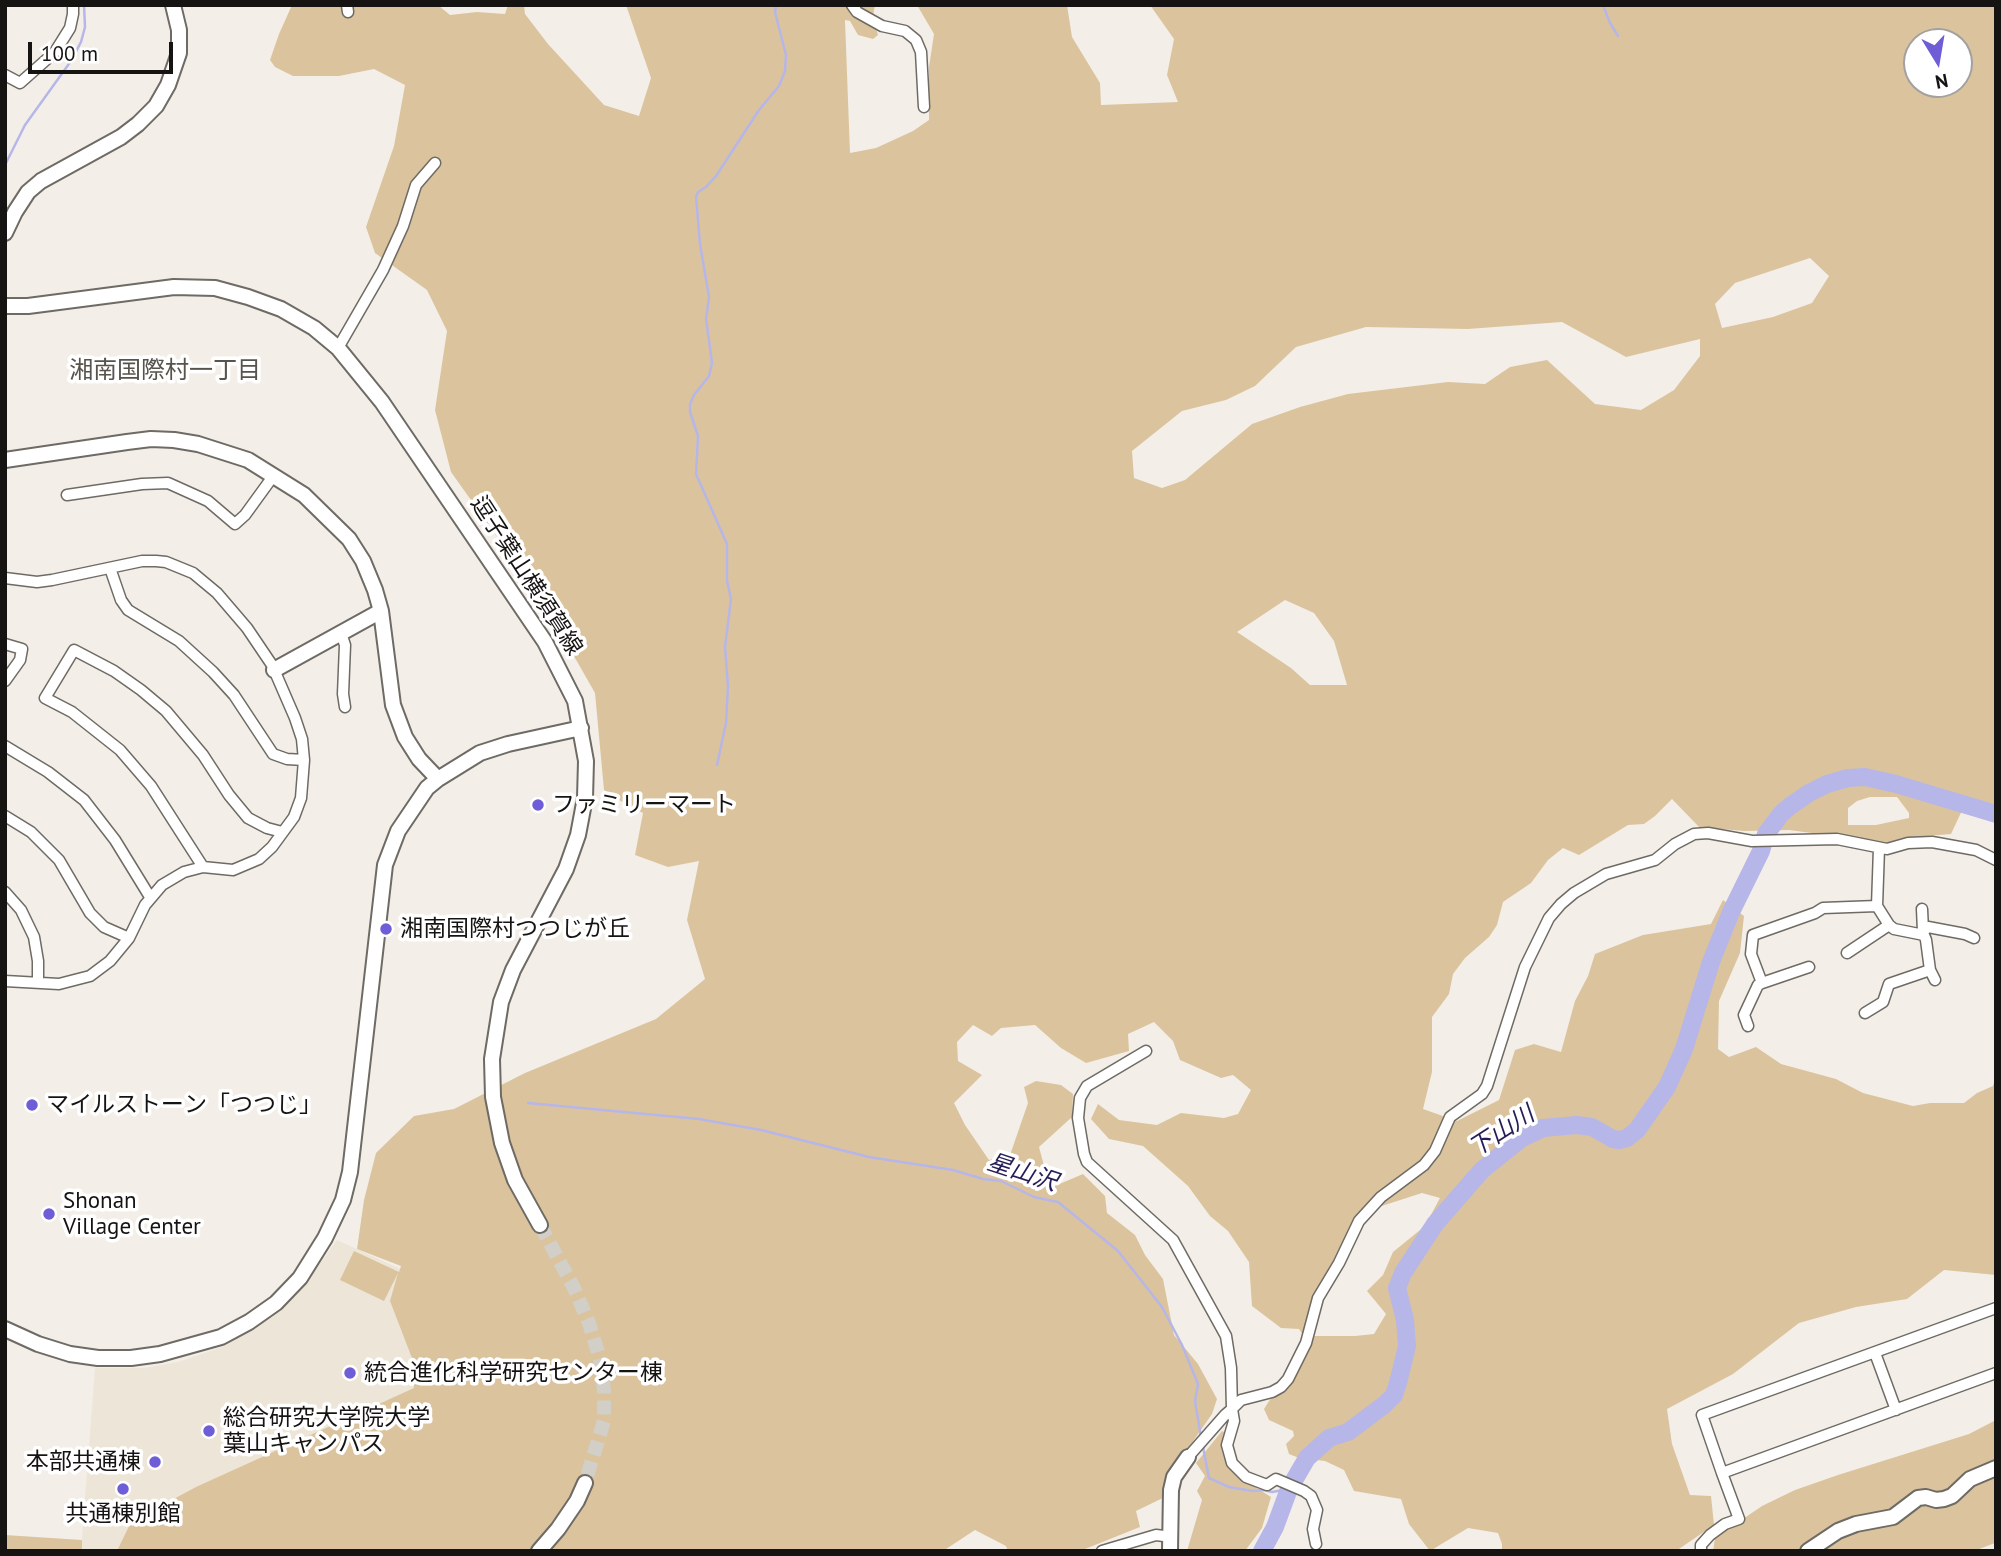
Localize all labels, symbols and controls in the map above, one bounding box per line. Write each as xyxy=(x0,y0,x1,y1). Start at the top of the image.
scale bar xyxy=(32,28,177,72)
north arrow xyxy=(1903,28,1973,98)
text: 100 m xyxy=(41,40,98,67)
text: N xyxy=(1933,69,1950,95)
district label: 湘南国際村一丁目 xyxy=(69,357,261,385)
street label: 逗子葉山横須賀線 xyxy=(464,491,588,661)
place label: ファミリーマート xyxy=(552,791,736,819)
marker: ファミリーマート xyxy=(530,797,546,813)
place label: 湘南国際村つつじが丘 xyxy=(400,915,630,943)
marker: 湘南国際村つつじが丘 xyxy=(378,921,394,937)
place label: マイルストーン「つつじ」 xyxy=(46,1091,322,1119)
marker: マイルストーン「つつじ」 xyxy=(24,1097,40,1113)
water label: 下山川 xyxy=(1464,1100,1540,1164)
water label: 星山沢 xyxy=(983,1148,1061,1198)
place label: Shonan Village Center xyxy=(63,1187,201,1241)
marker: Shonan Village Center xyxy=(41,1206,57,1222)
place label: 統合進化科学研究センター棟 xyxy=(364,1359,663,1387)
marker: 統合進化科学研究センター棟 xyxy=(342,1365,358,1381)
place label: 総合研究大学院大学 葉山キャンパス xyxy=(223,1404,430,1458)
marker: 総合研究大学院大学 葉山キャンパス xyxy=(201,1423,217,1439)
place label: 本部共通棟 xyxy=(26,1448,141,1476)
marker: 本部共通棟 xyxy=(147,1454,163,1470)
marker: 共通棟別館 xyxy=(115,1481,131,1497)
place label: 共通棟別館 xyxy=(66,1500,180,1528)

